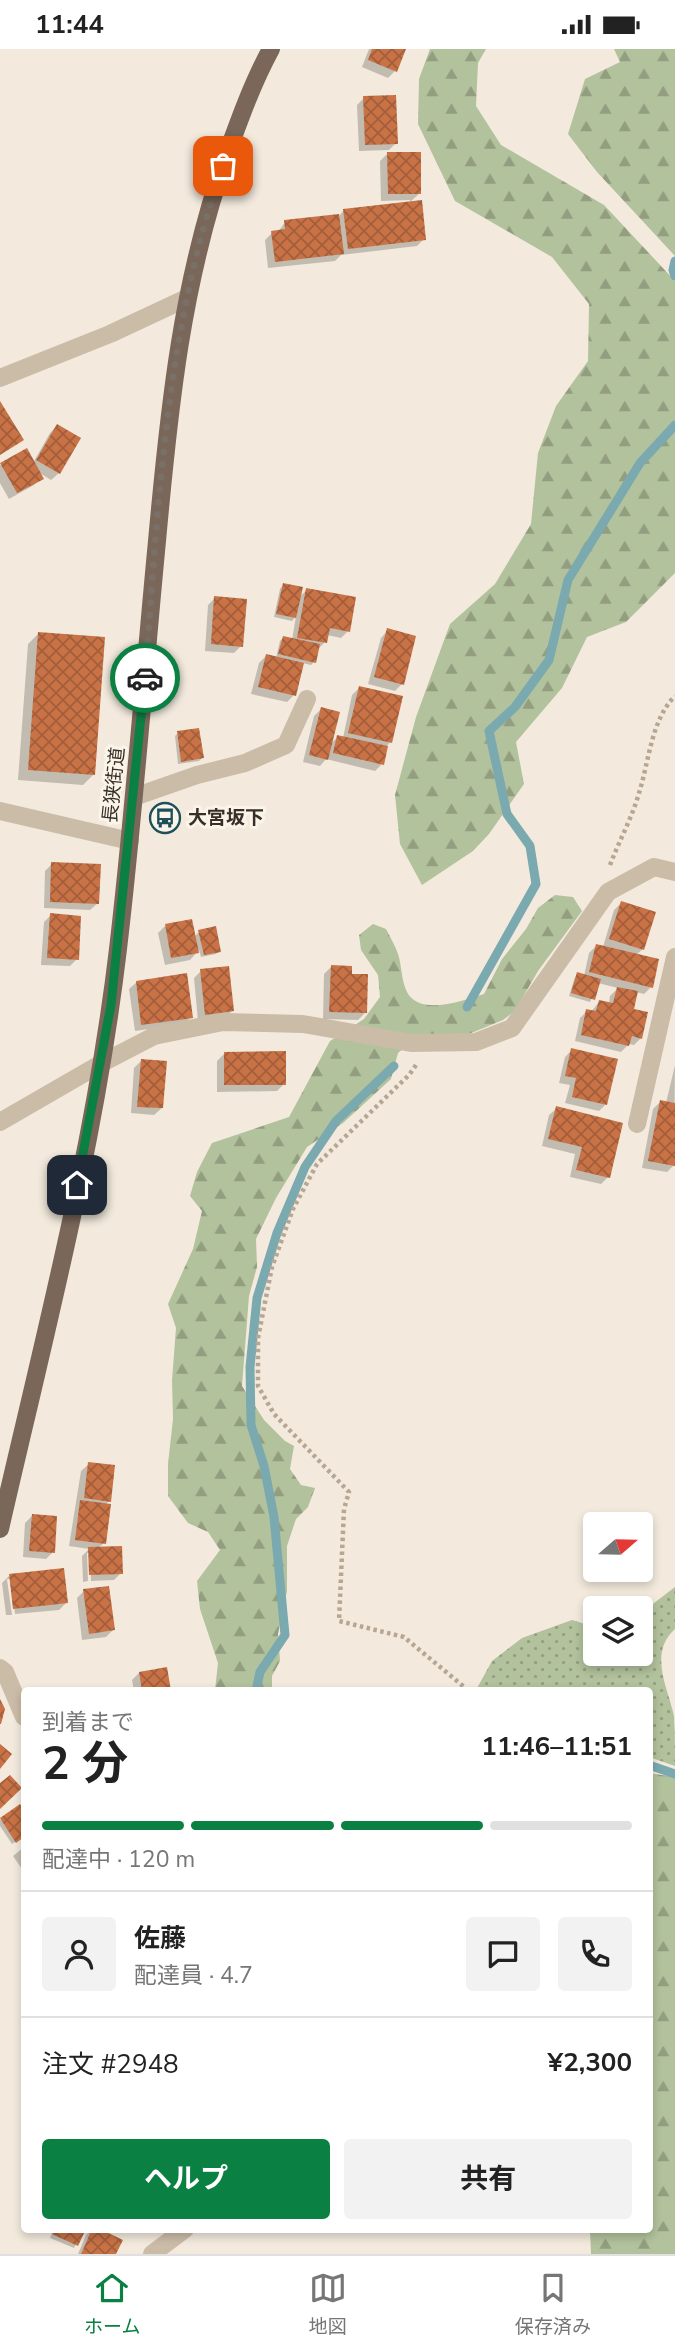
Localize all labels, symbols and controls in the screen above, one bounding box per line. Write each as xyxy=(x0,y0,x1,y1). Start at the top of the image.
text: 11:44 xyxy=(35,7,104,42)
pin xyxy=(193,136,253,196)
icon: bag xyxy=(204,147,242,185)
courier xyxy=(110,643,180,713)
icon: car xyxy=(126,659,164,697)
street label: 長狭街道 xyxy=(97,746,131,824)
bus stop icon: 大宮坂下 xyxy=(148,801,182,835)
place label: 大宮坂下 xyxy=(188,805,264,831)
pin xyxy=(47,1155,107,1215)
icon: home xyxy=(58,1166,96,1204)
north arrow xyxy=(583,1512,653,1582)
map controls xyxy=(583,1512,653,1666)
button: layers xyxy=(583,1596,653,1666)
text: 到着まで xyxy=(42,1707,134,1738)
text: 11:46–11:51 xyxy=(481,1729,632,1764)
text: 2 分 xyxy=(42,1732,128,1795)
text: 配達中 · 120 m xyxy=(42,1844,195,1875)
button: person xyxy=(42,1917,116,1991)
button: chat xyxy=(466,1917,540,1991)
button: phone xyxy=(558,1917,632,1991)
text: 佐藤 xyxy=(134,1921,186,1956)
text: 配達員 · 4.7 xyxy=(134,1960,253,1991)
text: ¥2,300 xyxy=(548,2045,632,2080)
text: 注文 #2948 xyxy=(42,2047,179,2082)
button: ヘルプ xyxy=(42,2139,330,2219)
button: 共有 xyxy=(344,2139,632,2219)
tab: ホーム xyxy=(84,2269,141,2340)
tab: 地図 xyxy=(309,2269,347,2340)
tab: 保存済み xyxy=(515,2269,591,2340)

